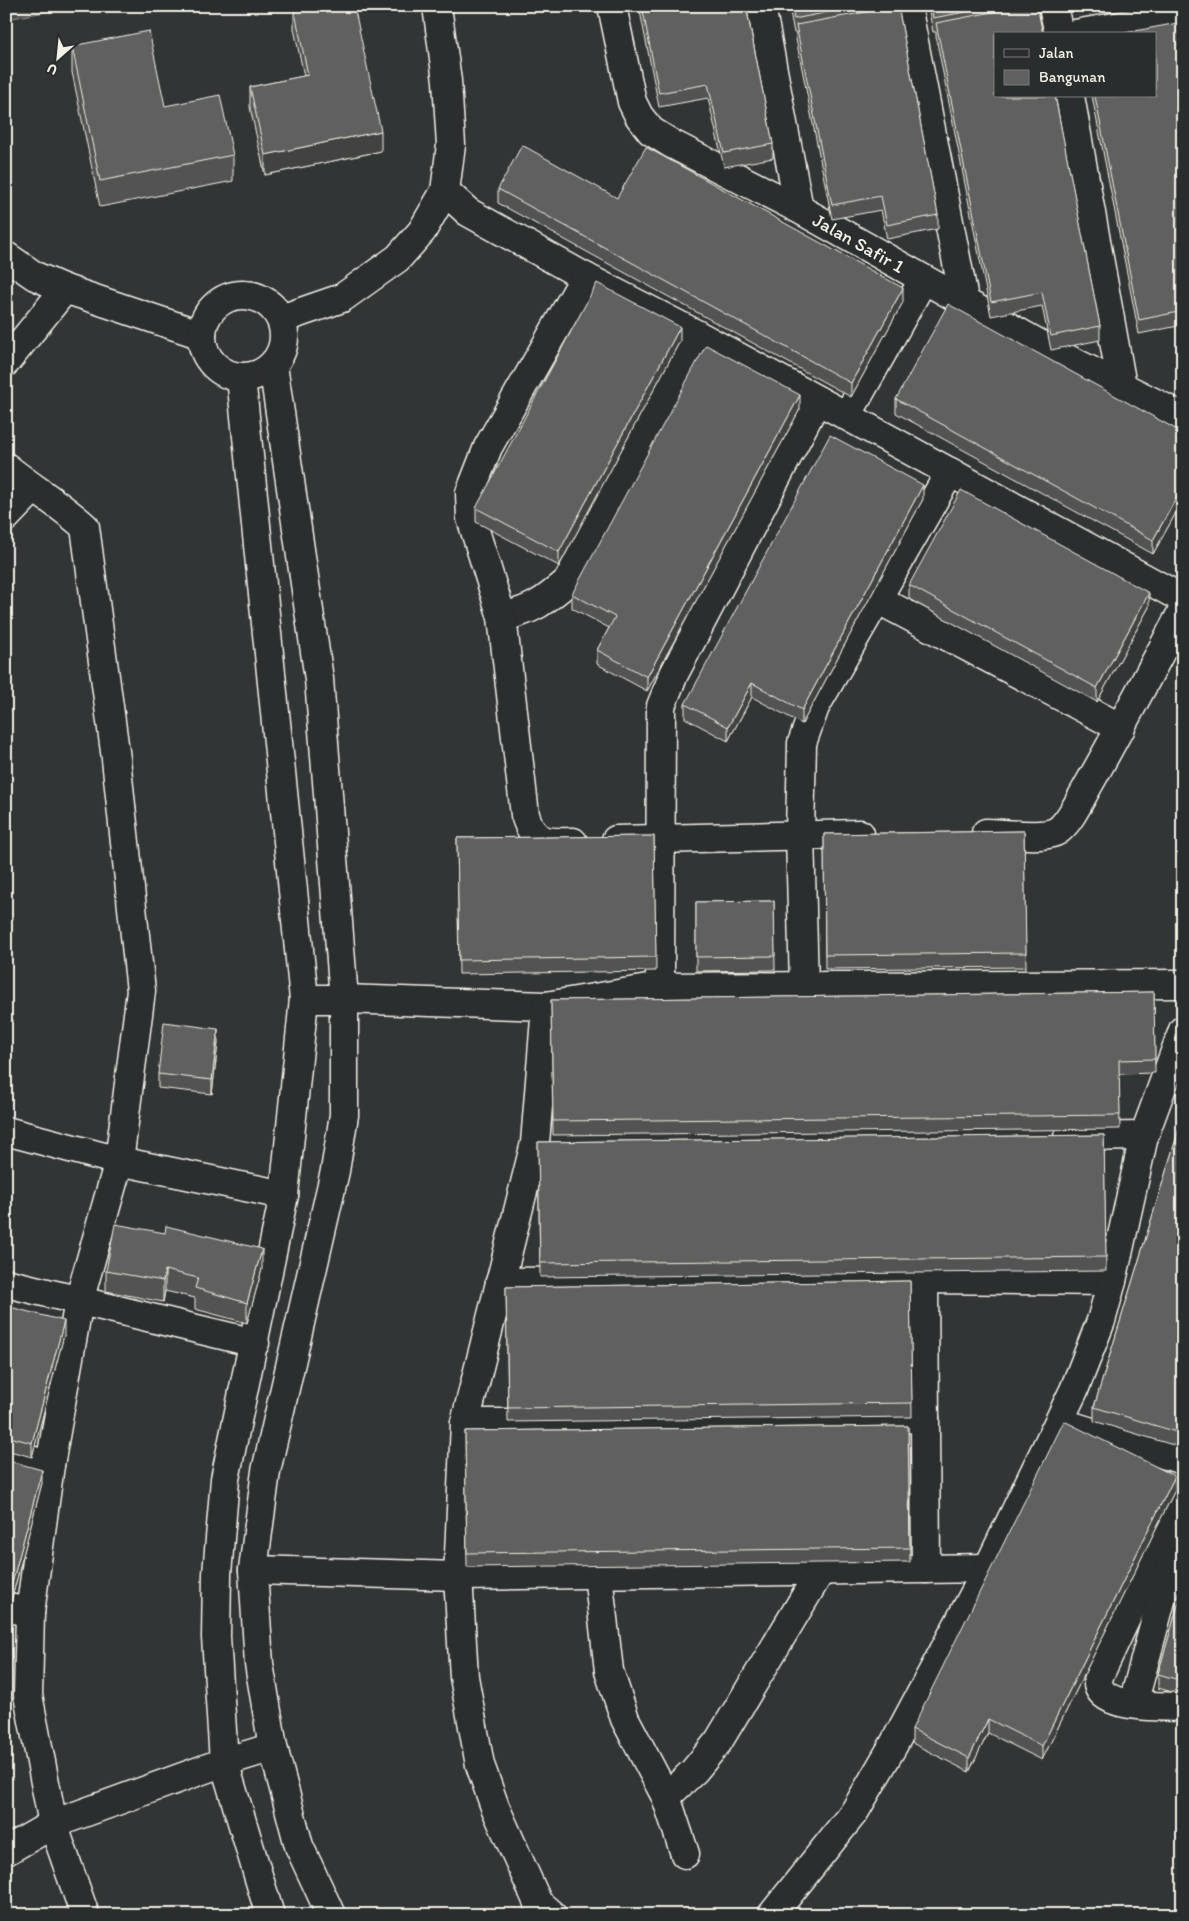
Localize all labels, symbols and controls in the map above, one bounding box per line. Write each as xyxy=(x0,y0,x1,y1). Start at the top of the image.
north arrow xyxy=(32,32,82,82)
legend xyxy=(994,32,1156,98)
text: Jalan xyxy=(1039,44,1073,62)
text: U xyxy=(44,59,60,79)
text: Bangunan xyxy=(1039,68,1106,86)
street label: Jalan Safir 1 xyxy=(809,208,909,278)

